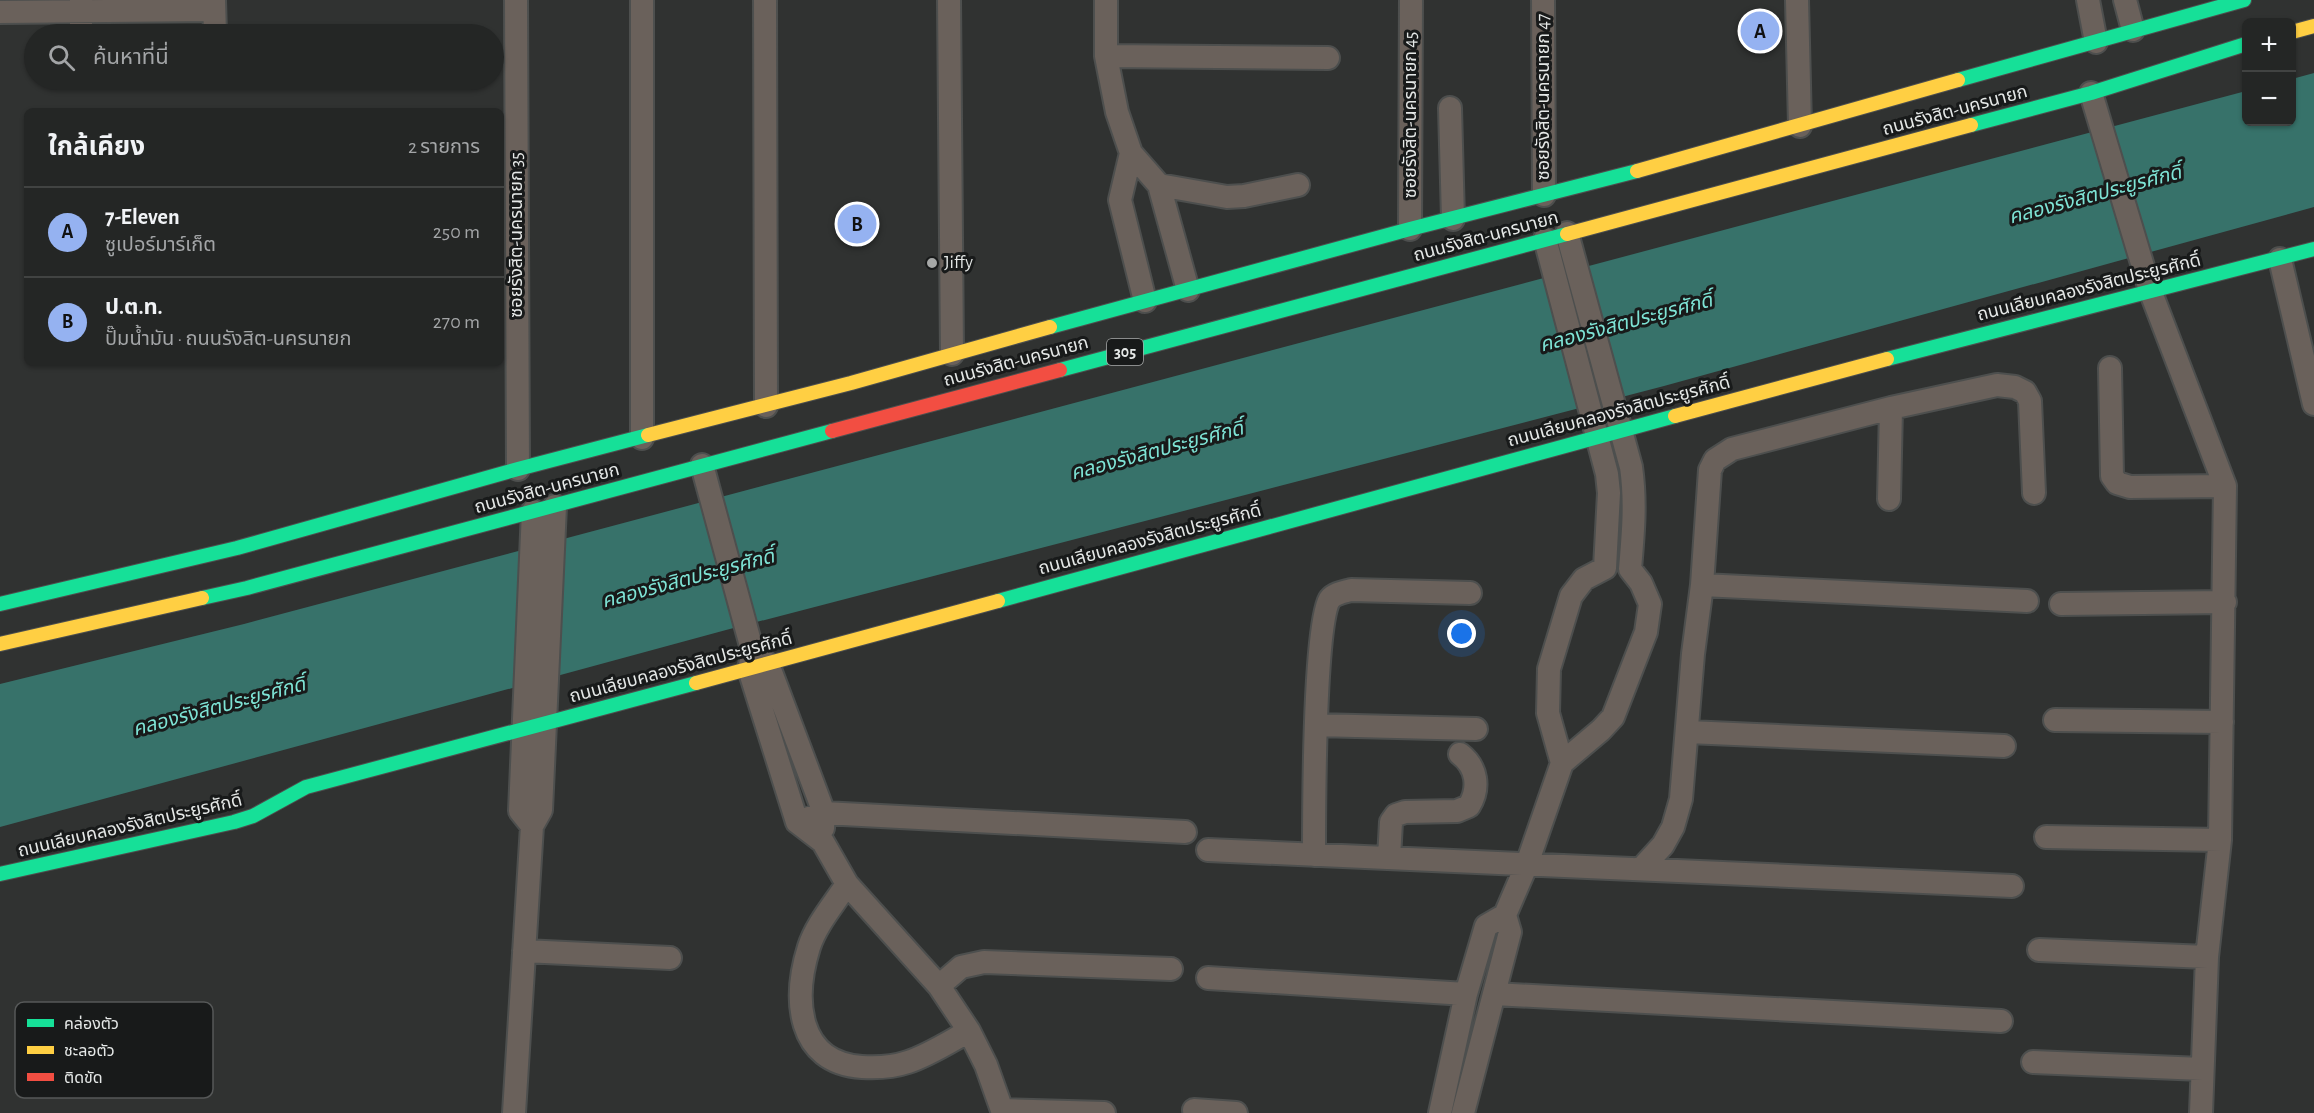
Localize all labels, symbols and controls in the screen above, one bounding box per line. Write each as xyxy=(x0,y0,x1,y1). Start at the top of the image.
pin: A xyxy=(1740,9,1780,54)
street label: ซอยรังสิต-นครนายก 47 xyxy=(1534,14,1553,180)
map controls xyxy=(2242,18,2296,126)
button: + xyxy=(2242,18,2296,72)
search box xyxy=(24,24,504,90)
street label: ซอยรังสิต-นครนายก 45 xyxy=(1401,32,1420,198)
icon: search xyxy=(45,41,78,74)
text: ค้นหาที่นี่ xyxy=(93,46,169,68)
button: − xyxy=(2242,72,2296,126)
street label: ถนนรังสิต-นครนายก xyxy=(1880,82,2029,139)
text: ใกล้เคียง xyxy=(48,134,145,160)
text: 2 รายการ xyxy=(408,137,480,157)
street label: ซอยรังสิต-นครนายก 35 xyxy=(507,152,526,318)
water label: คลองรังสิตประยูรศักดิ์ xyxy=(2006,158,2189,230)
pin: B xyxy=(838,202,876,246)
text: 7-Eleven xyxy=(105,206,180,228)
street label: ถนนรังสิต-นครนายก xyxy=(1411,208,1560,265)
text: A xyxy=(62,222,74,242)
text: 250 m xyxy=(433,222,480,242)
text: ซูเปอร์มาร์เก็ต xyxy=(105,235,216,255)
street label: ถนนเลียบคลองรังสิตประยูรศักดิ์ xyxy=(1975,249,2203,326)
place label: Jiffy xyxy=(944,254,973,272)
marker: Jiffy xyxy=(925,256,939,270)
water label: คลองรังสิตประยูรศักดิ์ xyxy=(1537,286,1720,358)
text: ป.ต.ท. xyxy=(105,296,163,318)
text: B xyxy=(62,312,73,332)
text: 270 m xyxy=(433,312,480,332)
text: ปั๊มน้ำมัน · ถนนรังสิต-นครนายก xyxy=(105,329,351,349)
street label: ถนนรังสิต-นครนายก xyxy=(941,333,1090,390)
road number: 305 xyxy=(1107,339,1143,365)
street label: ถนนเลียบคลองรังสิตประยูรศักดิ์ xyxy=(1505,371,1733,452)
water label: คลองรังสิตประยูรศักดิ์ xyxy=(1068,414,1251,486)
street label: ถนนรังสิต-นครนายก xyxy=(472,460,621,517)
street label: ถนนเลียบคลองรังสิตประยูรศักดิ์ xyxy=(1036,499,1264,580)
water label: คลองรังสิตประยูรศักดิ์ xyxy=(599,542,782,614)
your location xyxy=(1447,619,1476,648)
street label: ถนนเลียบคลองรังสิตประยูรศักดิ์ xyxy=(567,627,795,708)
water label: คลองรังสิตประยูรศักดิ์ xyxy=(130,670,313,742)
street label: ถนนเลียบคลองรังสิตประยูรศักดิ์ xyxy=(15,789,244,863)
legend xyxy=(15,1002,213,1098)
text: คล่องตัว xyxy=(64,1015,119,1032)
text: ชะลอตัว xyxy=(64,1043,115,1059)
text: ติดขัด xyxy=(64,1070,103,1086)

